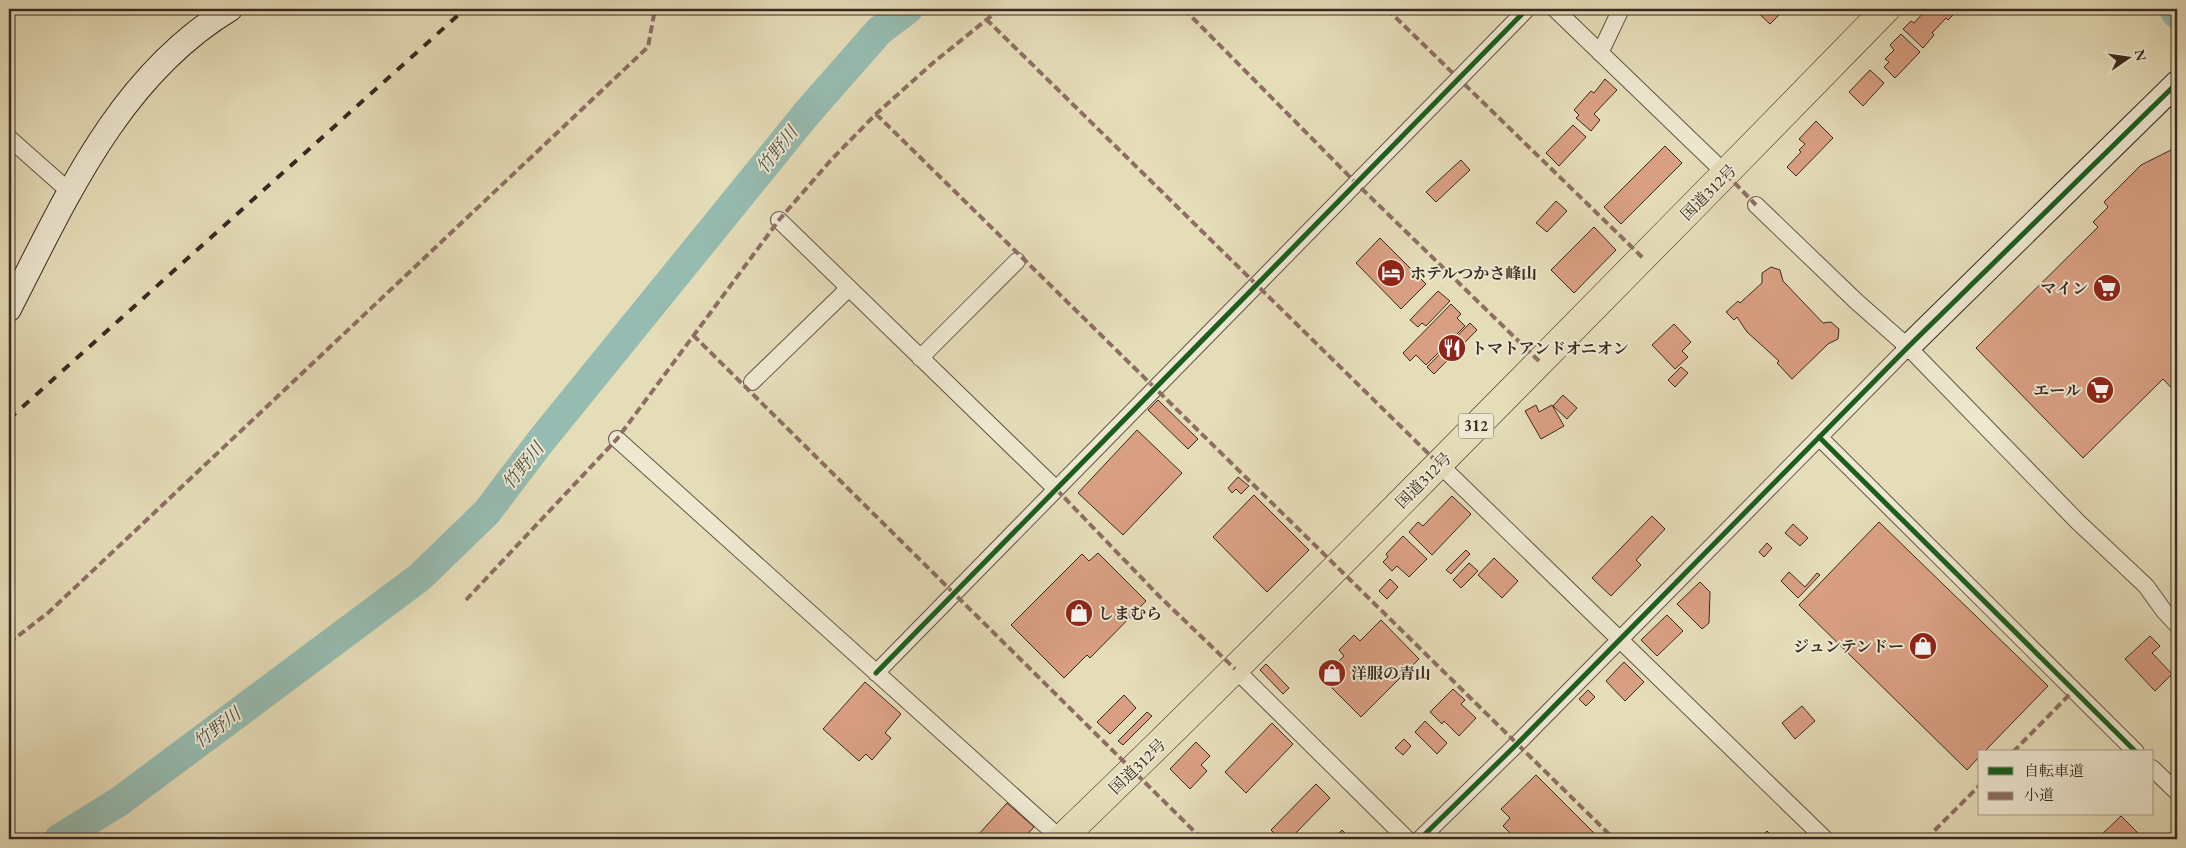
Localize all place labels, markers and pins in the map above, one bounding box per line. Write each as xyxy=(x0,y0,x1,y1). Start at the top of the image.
hotel icon: ホテルつかさ峰山 xyxy=(1376,258,1406,288)
place label: ホテルつかさ峰山 xyxy=(1410,263,1537,284)
supermarket icon: マイン xyxy=(2092,273,2122,303)
place label: マイン xyxy=(2040,278,2088,299)
restaurant icon: トマトアンドオニオン xyxy=(1437,333,1467,363)
place label: トマトアンドオニオン xyxy=(1471,338,1629,359)
supermarket icon: エール xyxy=(2085,375,2115,405)
place label: エール xyxy=(2033,380,2081,401)
shop icon: しまむら xyxy=(1064,598,1094,628)
place label: しまむら xyxy=(1098,603,1162,624)
shop icon: ジュンテンドー xyxy=(1908,631,1938,661)
place label: ジュンテンドー xyxy=(1793,636,1904,657)
shop icon: 洋服の青山 xyxy=(1317,658,1347,688)
place label: 洋服の青山 xyxy=(1351,663,1431,684)

